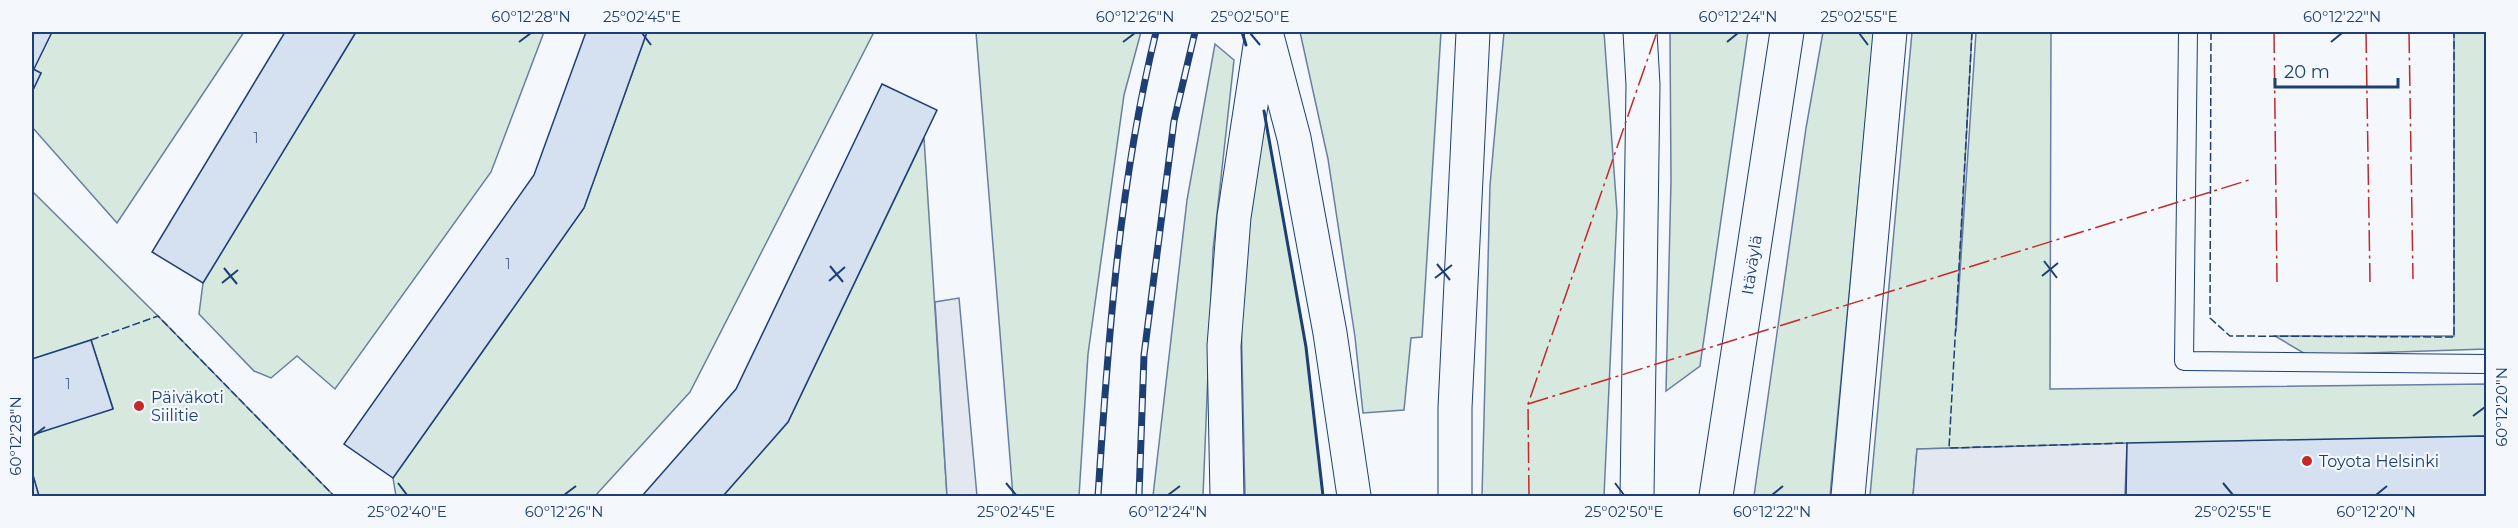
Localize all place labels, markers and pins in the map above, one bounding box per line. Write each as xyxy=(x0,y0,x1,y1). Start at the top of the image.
place label: Päiväkoti Siilitie xyxy=(151,388,224,425)
marker: Päiväkoti Siilitie xyxy=(132,399,146,413)
place label: Toyota Helsinki xyxy=(2319,452,2439,471)
marker: Toyota Helsinki xyxy=(2300,454,2314,468)

